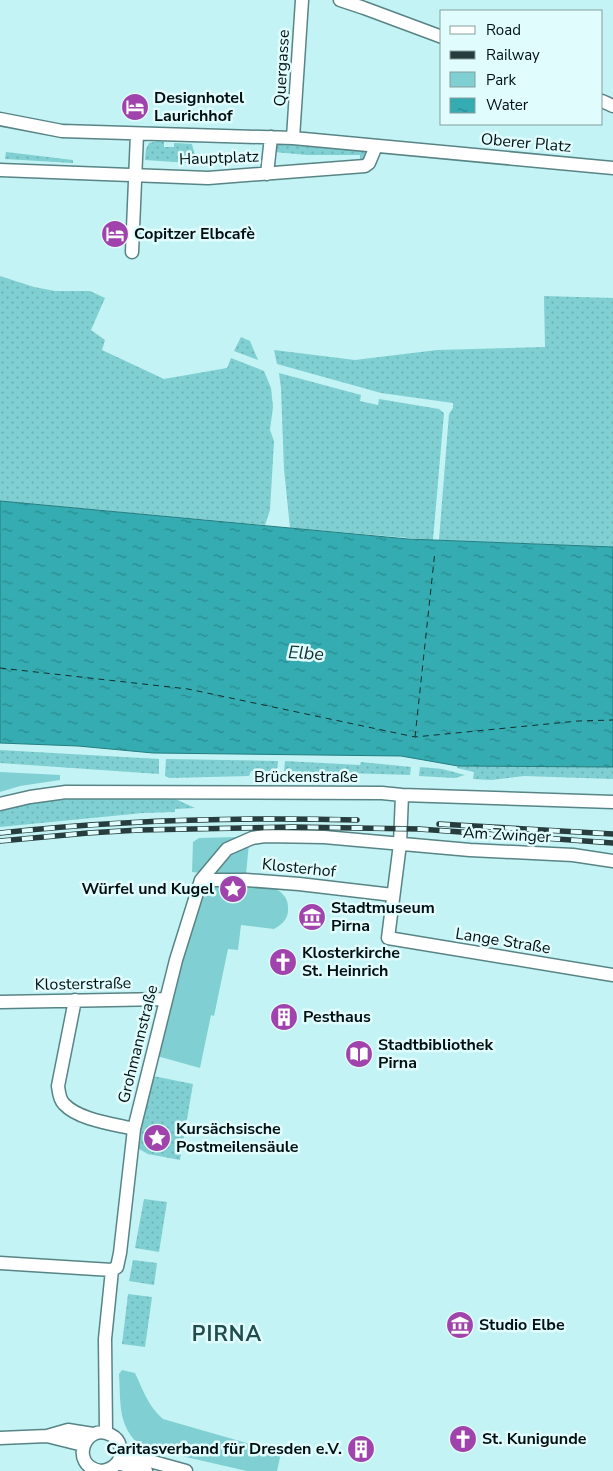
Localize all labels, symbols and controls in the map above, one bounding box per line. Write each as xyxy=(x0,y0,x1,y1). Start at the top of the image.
legend xyxy=(440,10,603,125)
text: Road xyxy=(486,20,521,40)
street label: Quergasse xyxy=(269,29,295,107)
text: Railway xyxy=(486,45,540,65)
text: Park xyxy=(486,70,516,90)
place label: Designhotel Laurichhof xyxy=(154,87,244,127)
hotel icon: Designhotel Laurichhof xyxy=(120,92,150,122)
text: Water xyxy=(486,95,529,115)
street label: Oberer Platz xyxy=(480,128,572,158)
street label: Hauptplatz xyxy=(179,146,259,170)
hotel icon: Copitzer Elbcafè xyxy=(100,219,130,249)
place label: Copitzer Elbcafè xyxy=(134,223,255,245)
water label: Elbe xyxy=(287,640,325,666)
street label: Brückenstraße xyxy=(254,766,358,788)
street label: Am Zwinger xyxy=(462,822,552,848)
street label: Klosterhof xyxy=(261,853,338,883)
place icon: Würfel und Kugel xyxy=(218,874,248,904)
place label: Würfel und Kugel xyxy=(82,878,214,900)
place label: Stadtmuseum Pirna xyxy=(331,897,435,937)
museum icon: Stadtmuseum Pirna xyxy=(297,902,327,932)
street label: Lange Straße xyxy=(454,923,552,959)
place label: Klosterkirche St. Heinrich xyxy=(302,942,400,982)
church icon: Klosterkirche St. Heinrich xyxy=(268,947,298,977)
street label: Klosterstraße xyxy=(35,972,131,996)
street label: Grohmannstraße xyxy=(113,982,163,1106)
building icon: Pesthaus xyxy=(269,1002,299,1032)
place label: Pesthaus xyxy=(303,1006,371,1028)
place label: Stadtbibliothek Pirna xyxy=(378,1034,493,1074)
library icon: Stadtbibliothek Pirna xyxy=(344,1039,374,1069)
place label: Kursächsische Postmeilensäule xyxy=(176,1118,299,1158)
place icon: Kursächsische Postmeilensäule xyxy=(142,1123,172,1153)
museum icon: Studio Elbe xyxy=(445,1310,475,1340)
place label: Studio Elbe xyxy=(479,1314,565,1336)
district label: PIRNA xyxy=(192,1320,262,1348)
church icon: St. Kunigunde xyxy=(448,1424,478,1454)
place label: St. Kunigunde xyxy=(482,1428,587,1450)
building icon: Caritasverband für Dresden e.V. xyxy=(346,1434,376,1464)
place label: Caritasverband für Dresden e.V. xyxy=(106,1438,342,1460)

